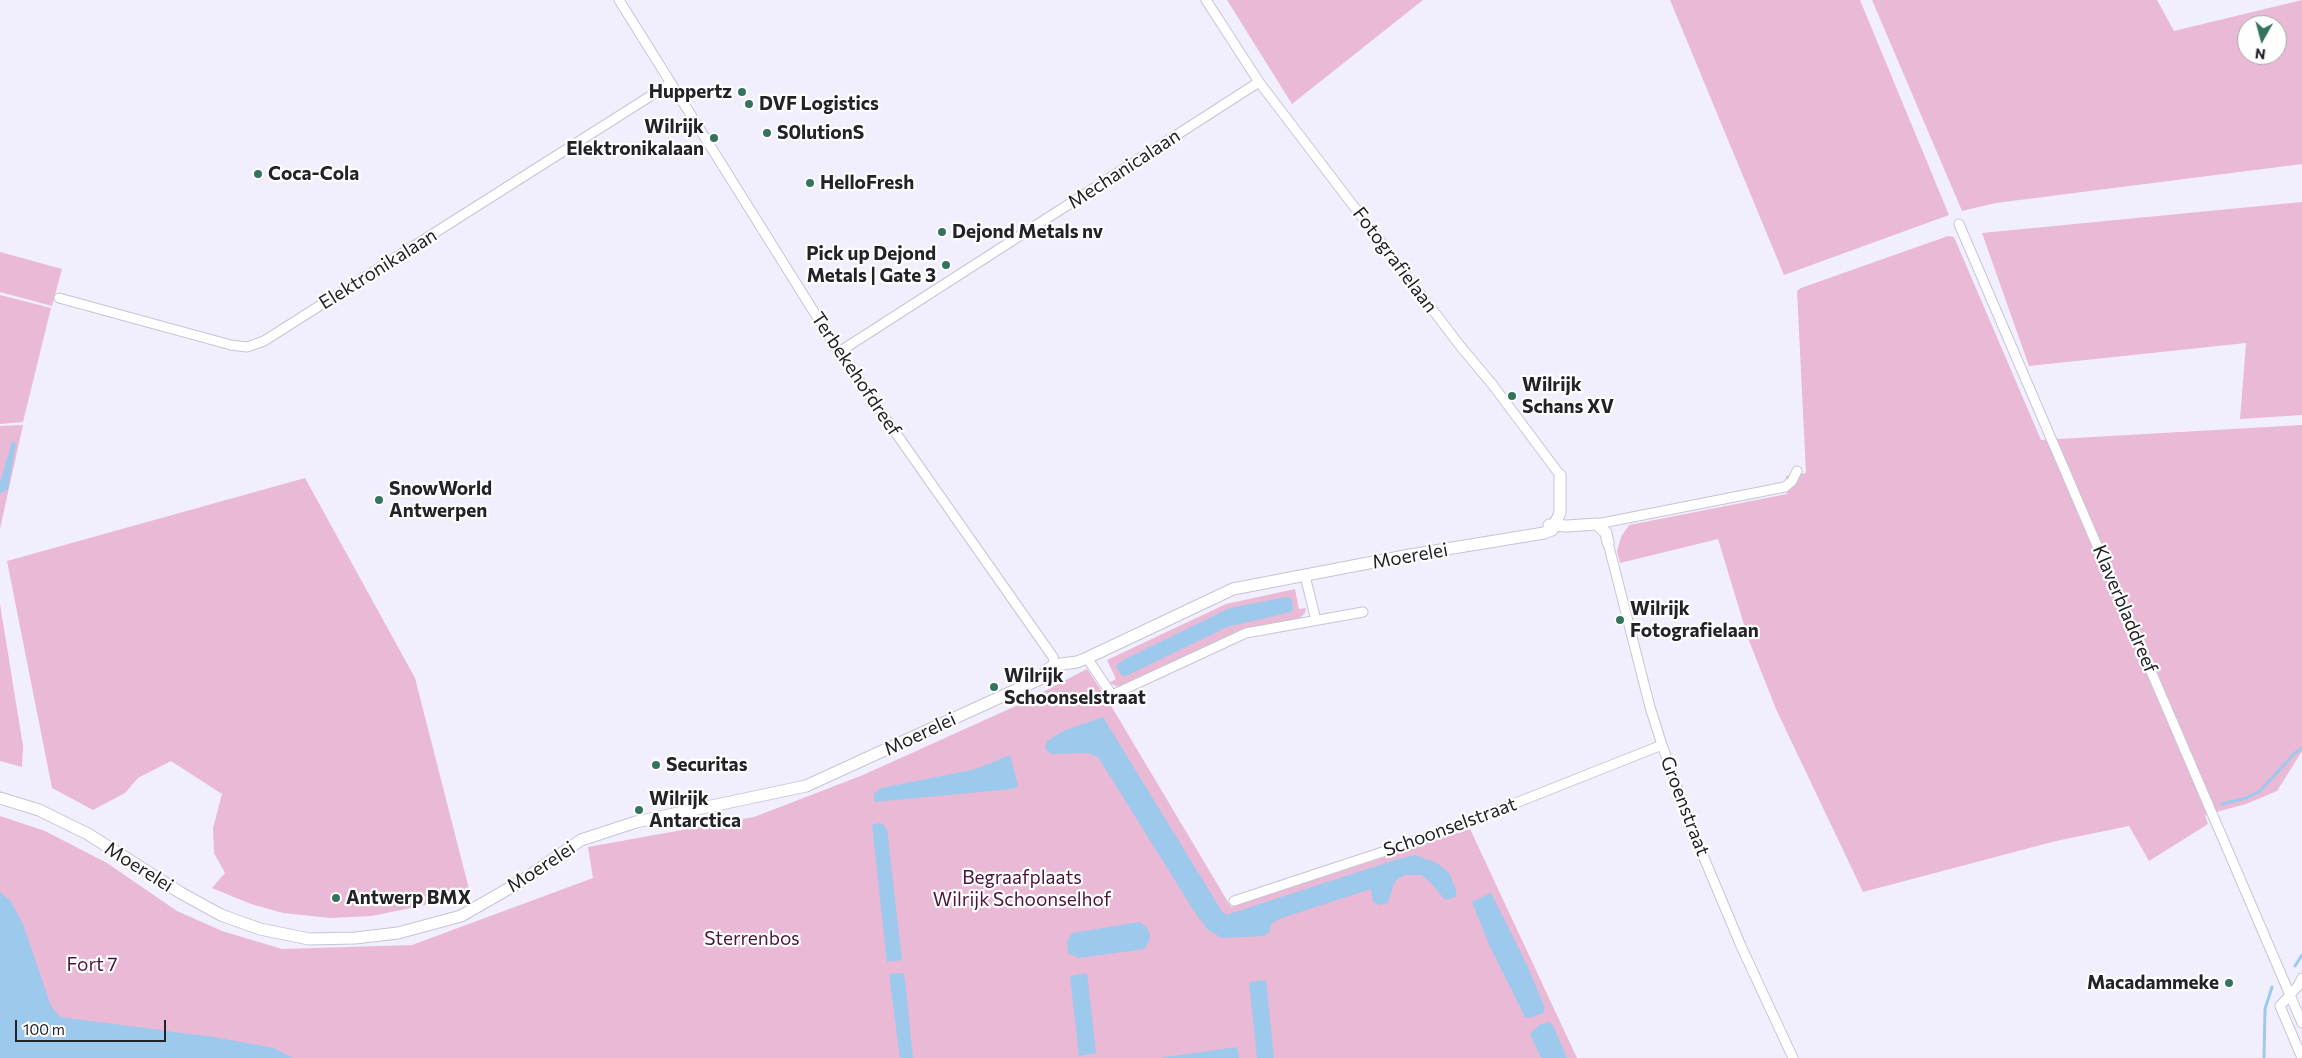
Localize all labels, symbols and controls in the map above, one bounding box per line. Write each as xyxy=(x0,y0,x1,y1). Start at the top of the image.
north arrow xyxy=(2237,15,2287,65)
text: N xyxy=(2254,45,2266,63)
place label: Huppertz xyxy=(649,81,732,103)
marker: Huppertz xyxy=(736,86,748,98)
place label: DVF Logistics xyxy=(759,93,879,115)
marker: DVF Logistics xyxy=(743,98,755,110)
place label: Wilrijk Elektronikalaan xyxy=(566,116,704,160)
place label: S0lutionS xyxy=(777,122,864,144)
street label: Mechanicalaan xyxy=(1064,124,1184,214)
marker: S0lutionS xyxy=(761,127,773,139)
marker: Wilrijk Elektronikalaan xyxy=(708,132,720,144)
place label: Coca-Cola xyxy=(268,163,359,185)
marker: Coca-Cola xyxy=(252,168,264,180)
place label: HelloFresh xyxy=(820,172,914,194)
marker: HelloFresh xyxy=(804,177,816,189)
street label: Fotografielaan xyxy=(1348,203,1442,317)
place label: Dejond Metals nv xyxy=(952,221,1103,243)
street label: Elektronikalaan xyxy=(315,224,441,314)
marker: Dejond Metals nv xyxy=(936,226,948,238)
place label: Pick up Dejond Metals | Gate 3 xyxy=(806,243,936,287)
marker: Pick up Dejond Metals | Gate 3 xyxy=(940,259,952,271)
street label: Terbekehofdreef xyxy=(806,308,906,440)
place label: Wilrijk Schans XV xyxy=(1522,374,1614,418)
marker: Wilrijk Schans XV xyxy=(1506,390,1518,402)
place label: SnowWorld Antwerpen xyxy=(389,478,492,522)
marker: SnowWorld Antwerpen xyxy=(373,494,385,506)
street label: Moerelei xyxy=(1370,538,1450,574)
street label: Klaverbladdreef xyxy=(2088,542,2162,676)
place label: Wilrijk Fotografielaan xyxy=(1630,598,1759,642)
marker: Wilrijk Fotografielaan xyxy=(1614,614,1626,626)
place label: Wilrijk Schoonselstraat xyxy=(1004,665,1146,709)
marker: Wilrijk Schoonselstraat xyxy=(988,681,1000,693)
street label: Moerelei xyxy=(881,707,959,761)
street label: Groenstraat xyxy=(1656,753,1714,859)
place label: Securitas xyxy=(666,754,747,776)
marker: Securitas xyxy=(650,759,662,771)
place label: Wilrijk Antarctica xyxy=(649,788,741,832)
street label: Schoonselstraat xyxy=(1380,792,1520,862)
marker: Wilrijk Antarctica xyxy=(633,804,645,816)
street label: Moerelei xyxy=(101,837,177,897)
street label: Moerelei xyxy=(503,837,579,897)
park label: Begraafplaats Wilrijk Schoonselhof xyxy=(933,867,1111,911)
place label: Antwerp BMX xyxy=(346,887,471,909)
marker: Antwerp BMX xyxy=(330,892,342,904)
park label: Sterrenbos xyxy=(704,928,800,950)
park label: Fort 7 xyxy=(67,954,117,976)
place label: Macadammeke xyxy=(2087,972,2219,994)
marker: Macadammeke xyxy=(2223,977,2235,989)
scale bar xyxy=(18,1010,169,1042)
text: 100 m xyxy=(23,1020,65,1038)

